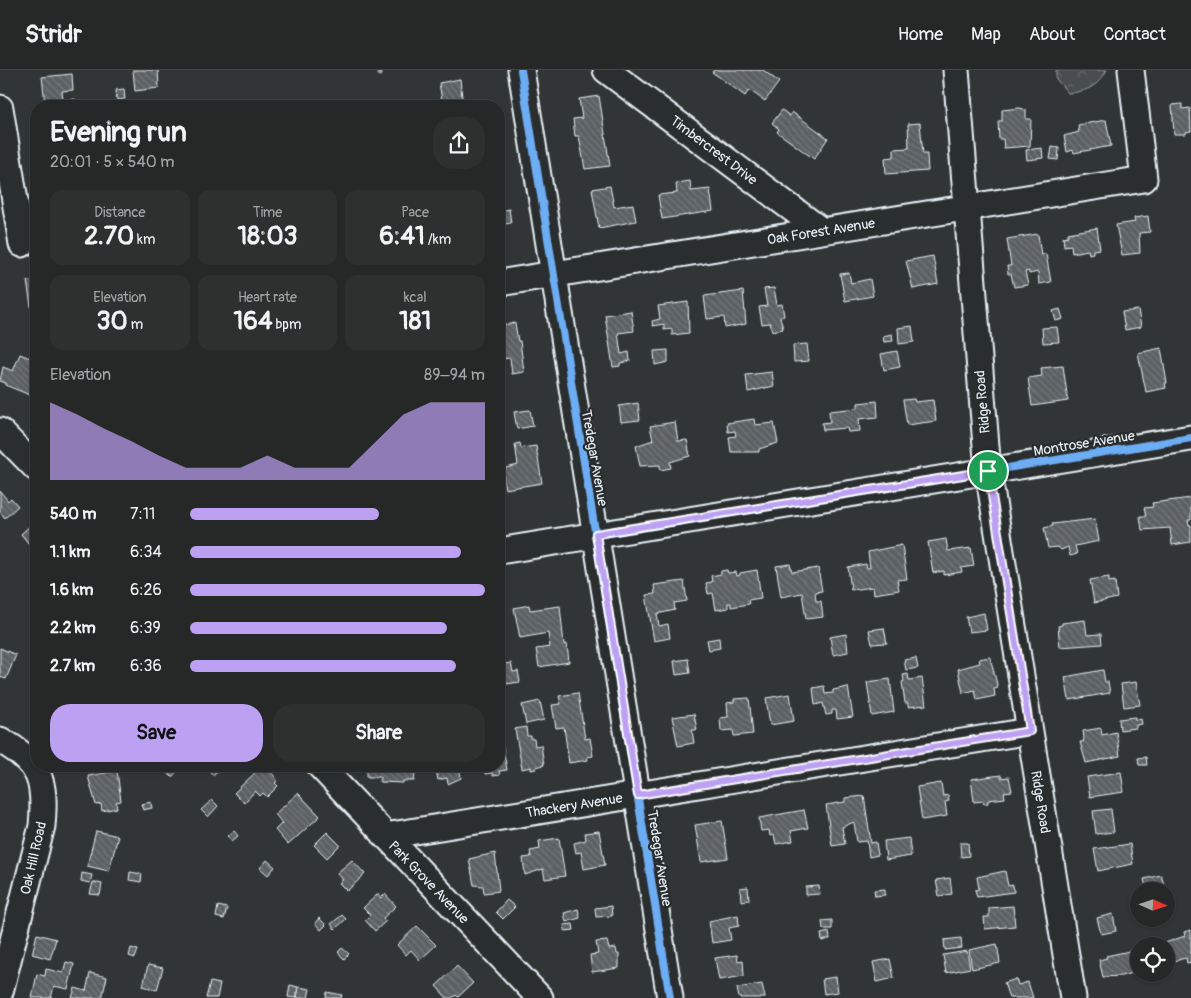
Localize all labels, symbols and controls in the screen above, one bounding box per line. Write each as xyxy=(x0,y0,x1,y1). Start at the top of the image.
text: Stridr xyxy=(25,20,82,49)
text: Home xyxy=(898,23,943,46)
text: Map xyxy=(971,23,1001,46)
text: About xyxy=(1029,23,1075,46)
text: Contact xyxy=(1103,23,1166,46)
street label: Timbercrest Drive xyxy=(667,112,761,189)
text: Evening run xyxy=(50,115,187,150)
button: share xyxy=(433,117,485,169)
text: 20:01 · 5 × 540 m xyxy=(50,152,174,172)
text: Distance xyxy=(94,204,145,221)
text: Time xyxy=(253,204,282,221)
text: Pace xyxy=(401,204,429,221)
street label: Oak Forest Avenue xyxy=(766,215,876,248)
text: 2.70 xyxy=(84,221,134,252)
text: 18:03 xyxy=(237,221,298,252)
text: 6:41 xyxy=(379,221,425,252)
text: km xyxy=(134,231,155,248)
text: /km xyxy=(425,231,451,248)
text: Elevation xyxy=(93,289,147,306)
text: Heart rate xyxy=(238,289,297,306)
text: kcal xyxy=(404,289,427,306)
text: 30 xyxy=(97,306,128,337)
text: 164 xyxy=(234,306,272,337)
text: 181 xyxy=(399,306,431,337)
text: m xyxy=(128,316,143,333)
text: bpm xyxy=(272,316,301,333)
text: Elevation xyxy=(50,365,111,385)
text: 89–94 m xyxy=(424,365,485,385)
street label: Ridge Road xyxy=(971,370,994,434)
street label: Tredegar Avenue xyxy=(578,409,611,508)
street label: Montrose Avenue xyxy=(1032,427,1136,460)
pin xyxy=(967,450,1009,492)
icon: arrive xyxy=(974,457,1002,485)
text: 540 m xyxy=(50,504,97,524)
text: 7:11 xyxy=(130,504,155,524)
text: 1.1 km xyxy=(50,542,90,562)
text: 6:34 xyxy=(130,542,162,562)
text: 1.6 km xyxy=(50,580,93,600)
text: 6:26 xyxy=(130,580,162,600)
text: 2.2 km xyxy=(50,618,96,638)
text: 6:39 xyxy=(130,618,161,638)
text: 2.7 km xyxy=(50,656,95,676)
text: 6:36 xyxy=(130,656,162,676)
button: Save xyxy=(50,704,263,762)
button: Share xyxy=(273,704,485,762)
street label: Ridge Road xyxy=(1027,769,1054,835)
street label: Thackery Avenue xyxy=(524,789,624,822)
street label: Tredegar Avenue xyxy=(643,809,676,908)
street label: Oak Hill Road xyxy=(17,820,50,896)
street label: Park Grove Avenue xyxy=(385,837,472,927)
north arrow xyxy=(1130,882,1175,928)
map controls xyxy=(1130,882,1175,982)
button: locate xyxy=(1130,937,1175,982)

